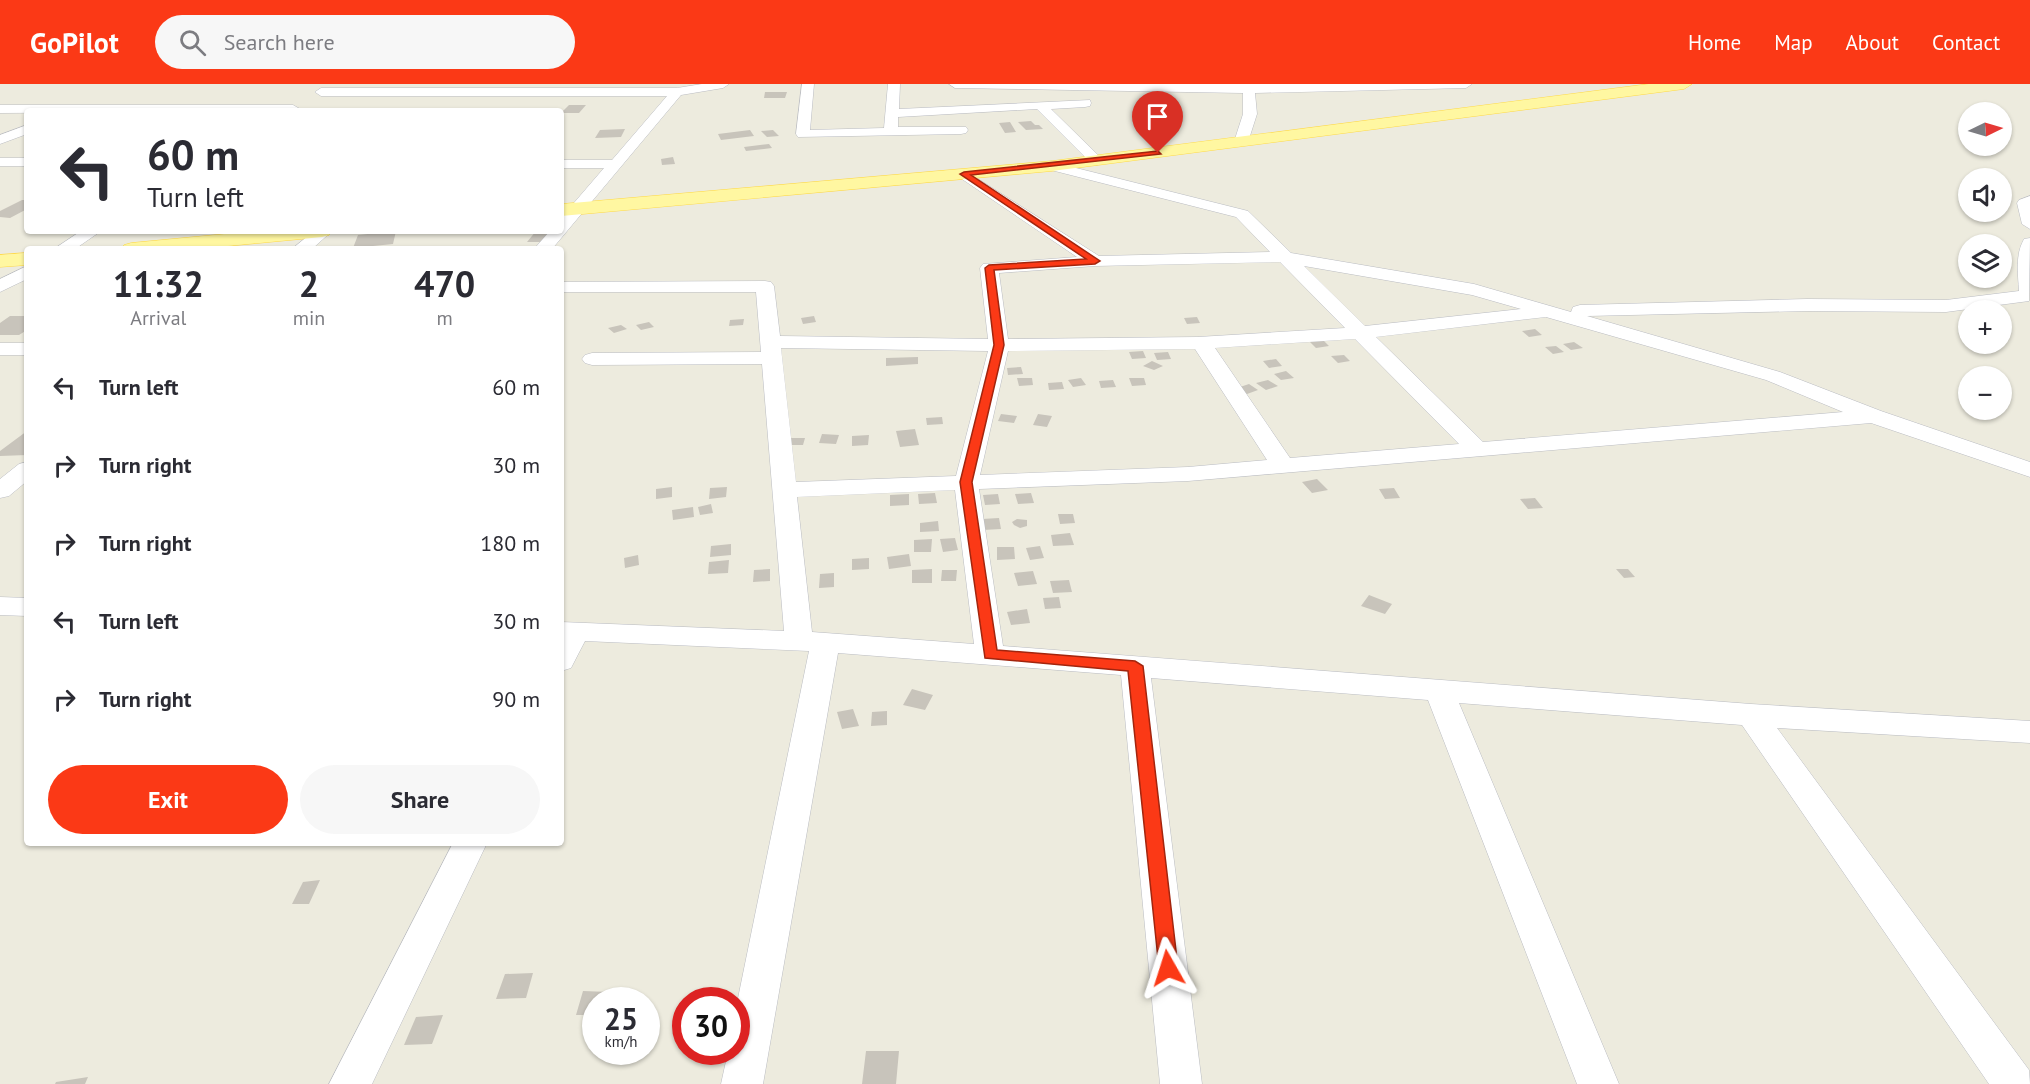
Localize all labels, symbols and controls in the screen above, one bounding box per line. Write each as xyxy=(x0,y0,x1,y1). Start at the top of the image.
search box xyxy=(155,15,575,69)
text: GoPilot xyxy=(30,24,119,61)
icon: search xyxy=(176,26,209,59)
text: Search here xyxy=(224,28,335,56)
text: Home xyxy=(1688,29,1741,56)
text: Map xyxy=(1774,29,1813,56)
text: About xyxy=(1846,29,1899,56)
text: Contact xyxy=(1932,29,2000,56)
pin xyxy=(1132,91,1183,153)
icon: arrive xyxy=(1141,100,1174,133)
north arrow xyxy=(1958,102,2012,156)
map controls xyxy=(1958,102,2012,420)
text: 60 m xyxy=(147,127,239,182)
icon: left xyxy=(48,132,126,210)
button: sound xyxy=(1958,168,2012,222)
text: Turn left xyxy=(147,180,244,214)
button: layers xyxy=(1958,234,2012,288)
text: 11:32 xyxy=(113,260,204,307)
text: 2 xyxy=(299,260,319,307)
text: 470 xyxy=(414,260,475,307)
button: + xyxy=(1958,300,2012,354)
text: Arrival xyxy=(130,305,186,331)
text: min xyxy=(293,305,325,331)
text: m xyxy=(437,305,453,331)
button: − xyxy=(1958,366,2012,420)
icon: left xyxy=(48,371,81,404)
text: Turn left xyxy=(99,373,179,401)
text: 60 m xyxy=(492,373,540,401)
icon: right xyxy=(48,449,81,482)
text: Turn right xyxy=(99,451,191,479)
text: 30 m xyxy=(492,451,540,479)
icon: right xyxy=(48,527,81,560)
text: Turn right xyxy=(99,529,191,557)
text: 180 m xyxy=(480,529,540,557)
icon: left xyxy=(48,605,81,638)
text: Turn left xyxy=(99,607,179,635)
text: 30 m xyxy=(492,607,540,635)
icon: right xyxy=(48,683,81,716)
text: Turn right xyxy=(99,685,191,713)
text: 90 m xyxy=(492,685,540,713)
button: Exit xyxy=(48,765,288,834)
button: Share xyxy=(300,765,540,834)
position arrow xyxy=(1136,936,1200,1000)
speed limit sign: 30 xyxy=(672,987,750,1065)
text: 25 xyxy=(604,999,638,1038)
text: km/h xyxy=(605,1032,637,1051)

